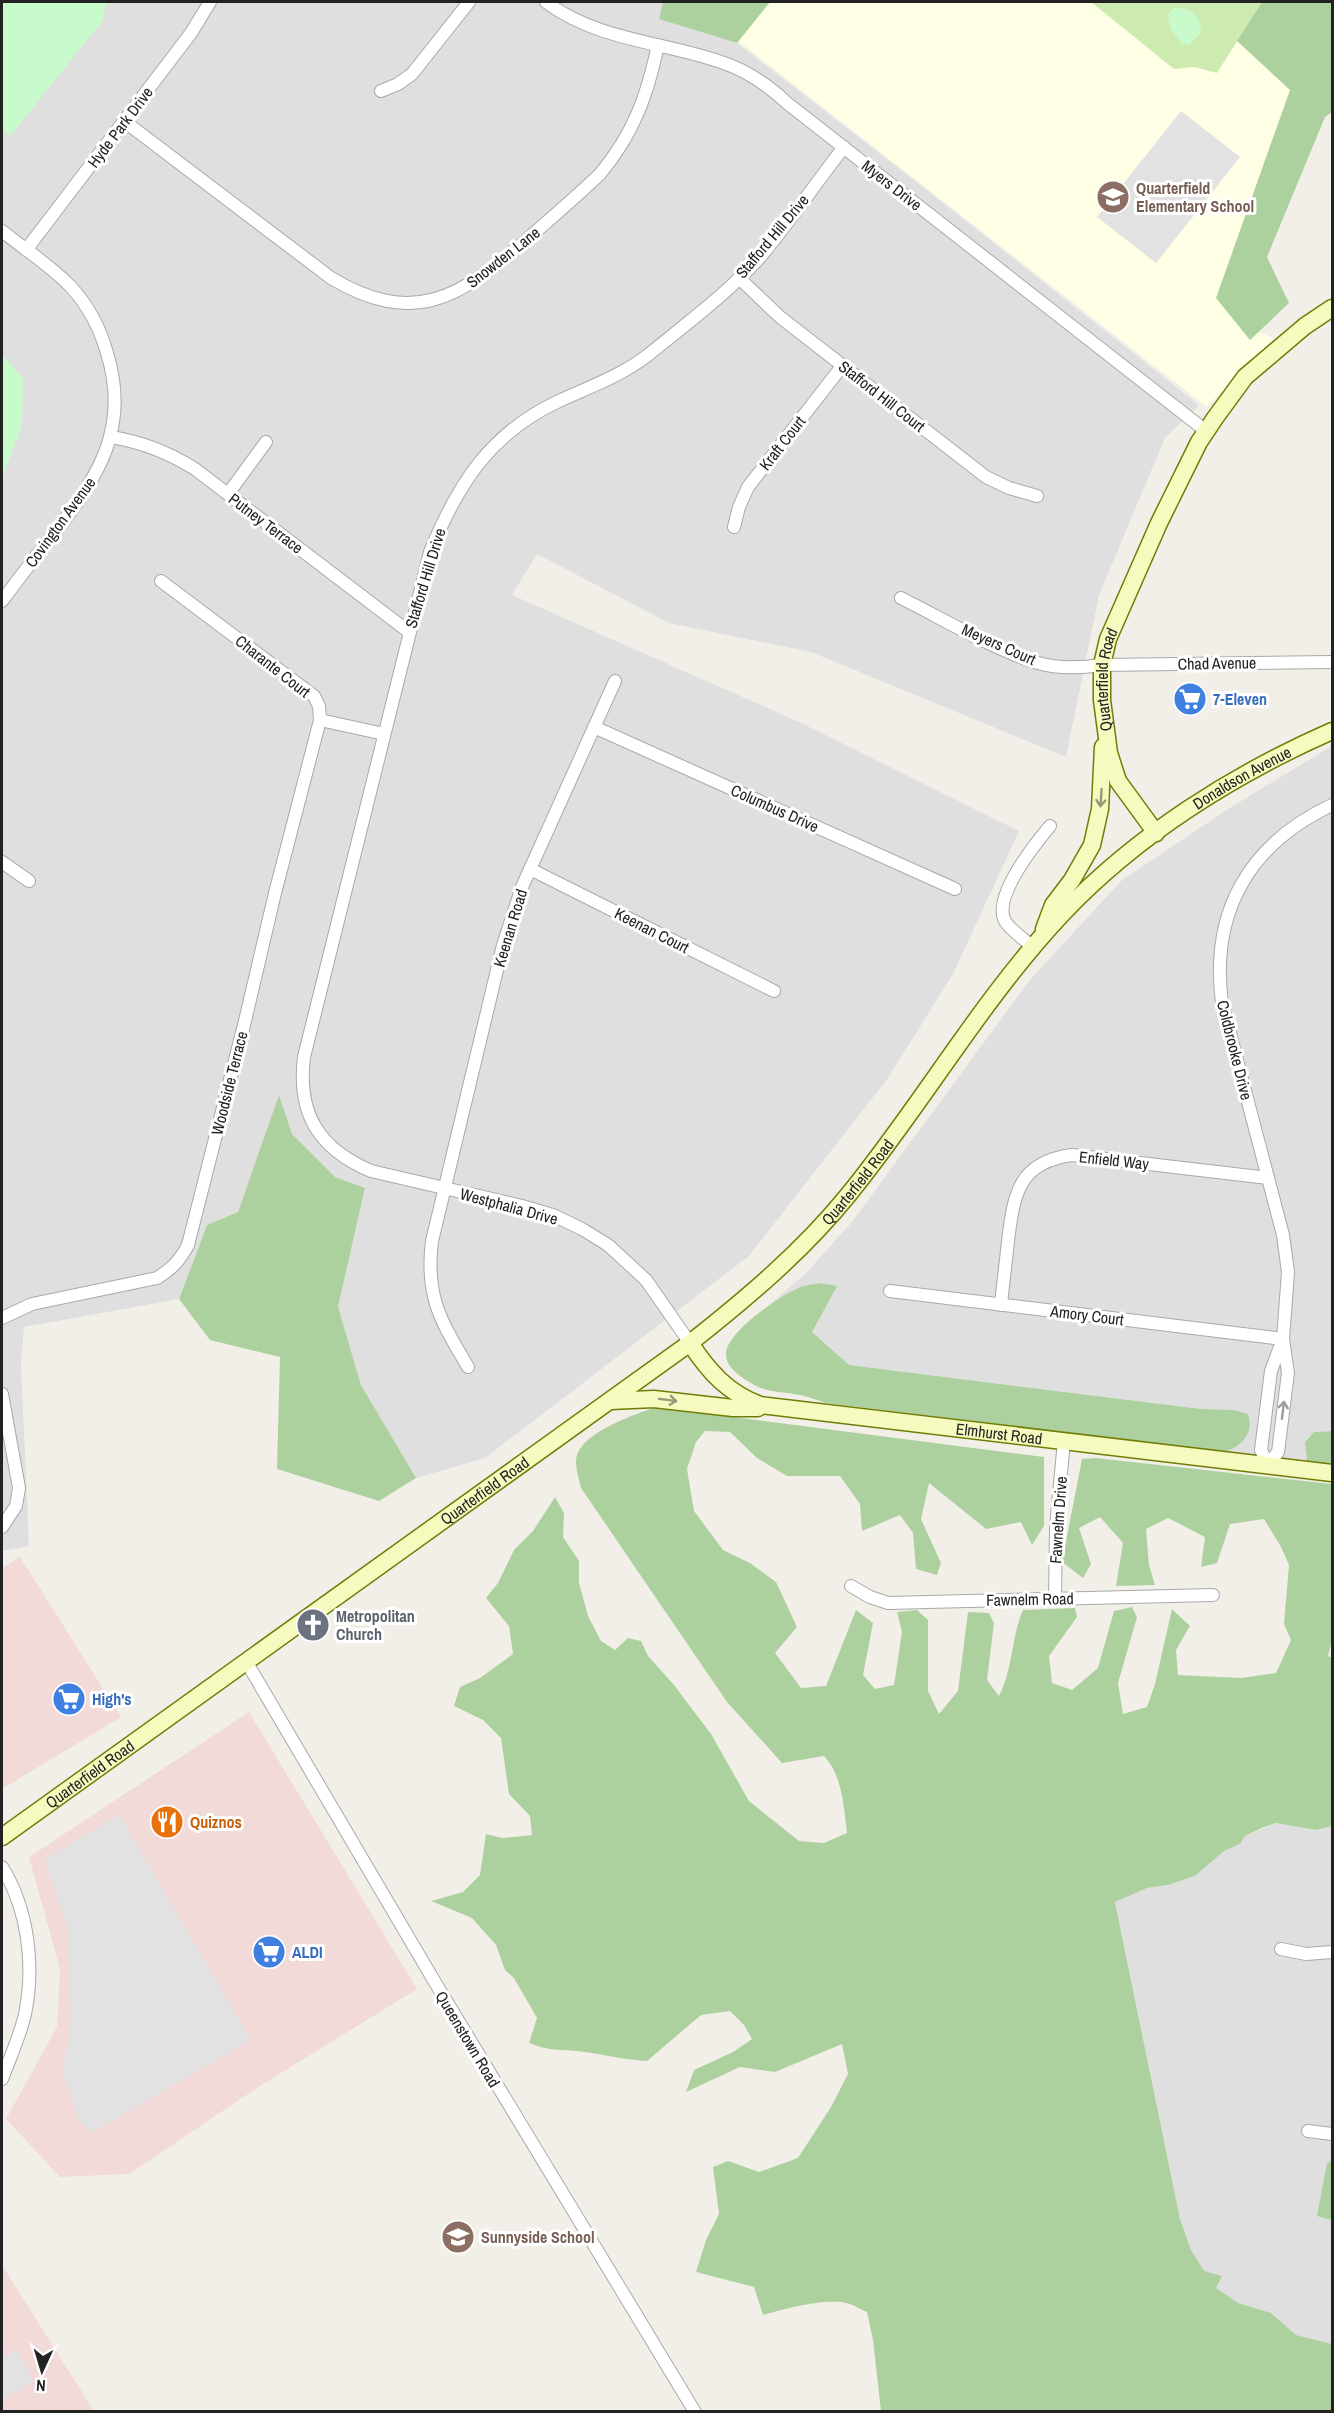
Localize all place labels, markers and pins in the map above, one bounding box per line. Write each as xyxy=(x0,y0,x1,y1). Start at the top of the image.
place label: Quarterfield Elementary School xyxy=(1136,177,1254,217)
school or university icon: Quarterfield Elementary School xyxy=(1095,179,1131,215)
supermarket icon: 7-Eleven xyxy=(1172,681,1208,717)
place label: 7-Eleven xyxy=(1213,688,1267,710)
place label: Metropolitan Church xyxy=(336,1605,415,1645)
church icon: Metropolitan Church xyxy=(295,1607,331,1643)
supermarket icon: High's xyxy=(51,1681,87,1717)
place label: High's xyxy=(92,1688,132,1710)
restaurant icon: Quiznos xyxy=(149,1804,185,1840)
place label: Quiznos xyxy=(190,1811,242,1833)
supermarket icon: ALDI xyxy=(251,1934,287,1970)
place label: ALDI xyxy=(292,1941,323,1963)
school or university icon: Sunnyside School xyxy=(440,2219,476,2255)
place label: Sunnyside School xyxy=(481,2226,595,2248)

